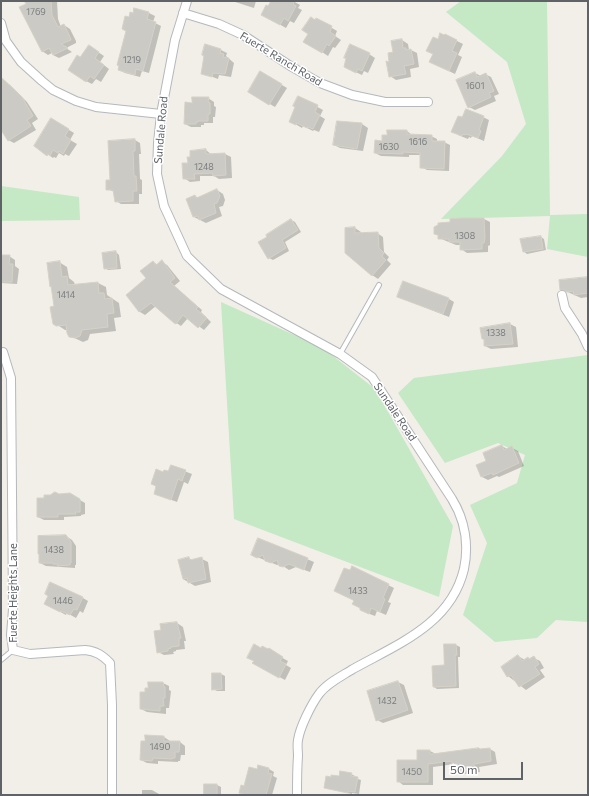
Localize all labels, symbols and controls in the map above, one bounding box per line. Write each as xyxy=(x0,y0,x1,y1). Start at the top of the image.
house number: 1769 xyxy=(26,7,46,17)
street label: Fuerte Ranch Road xyxy=(237,29,325,89)
house number: 1219 xyxy=(123,55,141,65)
house number: 1601 xyxy=(465,81,485,91)
street label: Sundale Road xyxy=(151,96,171,164)
house number: 1616 xyxy=(409,137,427,147)
house number: 1630 xyxy=(379,142,399,152)
house number: 1248 xyxy=(194,162,214,172)
house number: 1308 xyxy=(455,231,475,241)
house number: 1414 xyxy=(57,290,75,300)
house number: 1338 xyxy=(486,328,506,338)
street label: Sundale Road xyxy=(371,380,419,444)
street label: Fuerte Heights Lane xyxy=(6,543,20,643)
house number: 1438 xyxy=(44,545,64,555)
house number: 1433 xyxy=(348,586,368,596)
house number: 1446 xyxy=(53,596,73,606)
house number: 1432 xyxy=(377,696,397,706)
house number: 1490 xyxy=(150,742,170,752)
scale bar xyxy=(445,754,525,780)
text: 50 m xyxy=(450,762,478,776)
house number: 1450 xyxy=(402,767,422,777)

